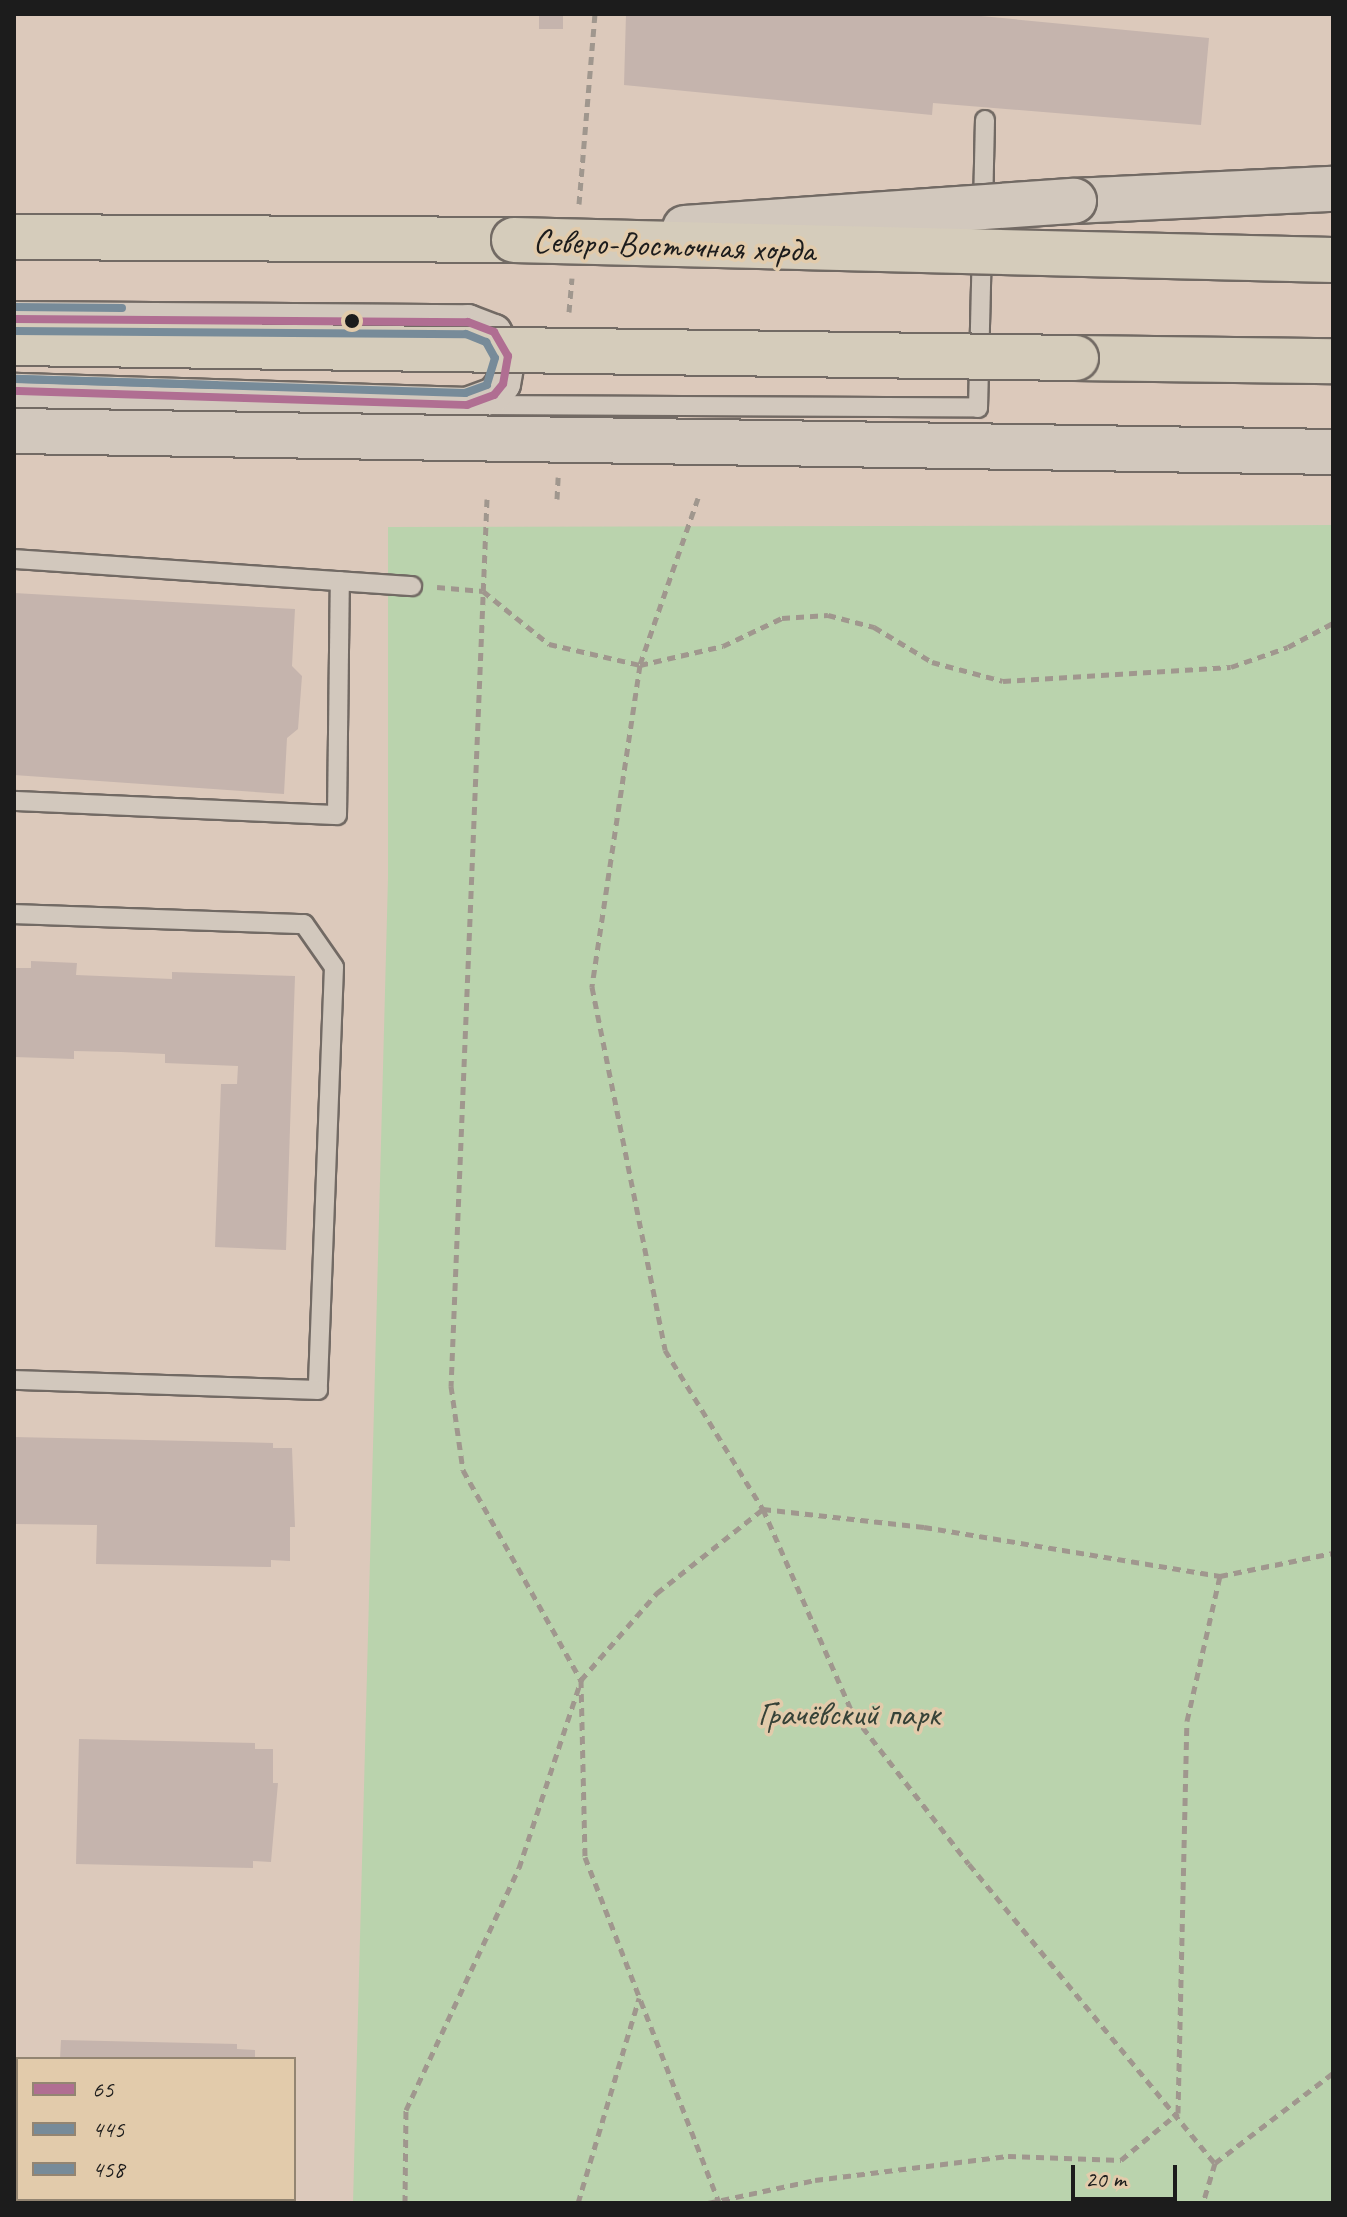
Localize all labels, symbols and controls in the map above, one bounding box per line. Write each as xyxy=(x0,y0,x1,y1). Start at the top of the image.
street label: Северо-Восточная хорда xyxy=(533,220,815,270)
unlabelled marker xyxy=(344,313,360,329)
park label: Грачёвский парк xyxy=(758,1694,940,1734)
legend xyxy=(16,2057,296,2201)
text: 65 xyxy=(92,2074,114,2104)
text: 445 xyxy=(92,2114,124,2144)
scale bar xyxy=(1075,2149,1181,2199)
text: 458 xyxy=(92,2154,124,2184)
text: 20 m xyxy=(1085,2164,1126,2194)

